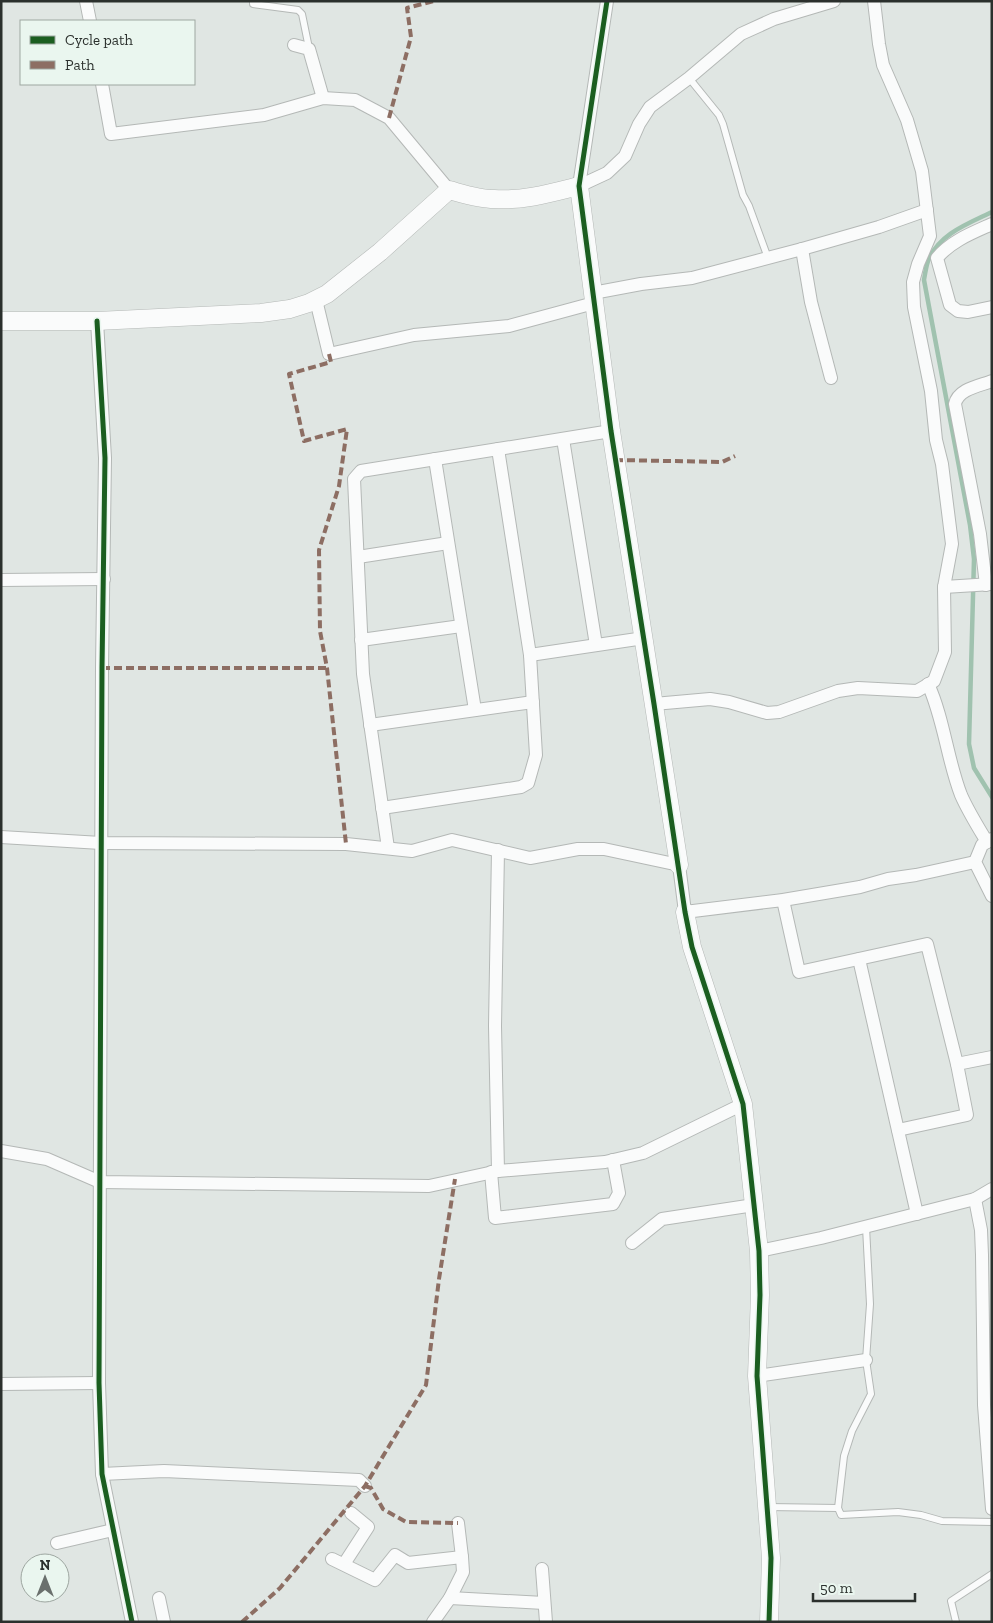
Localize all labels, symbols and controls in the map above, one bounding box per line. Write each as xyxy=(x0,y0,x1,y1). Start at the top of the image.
legend xyxy=(20,20,195,85)
text: Cycle path xyxy=(65,31,134,49)
text: Path xyxy=(65,56,95,74)
north arrow xyxy=(20,1553,70,1603)
text: N xyxy=(40,1557,51,1574)
scale bar xyxy=(813,1570,916,1602)
text: 50 m xyxy=(820,1579,853,1597)

